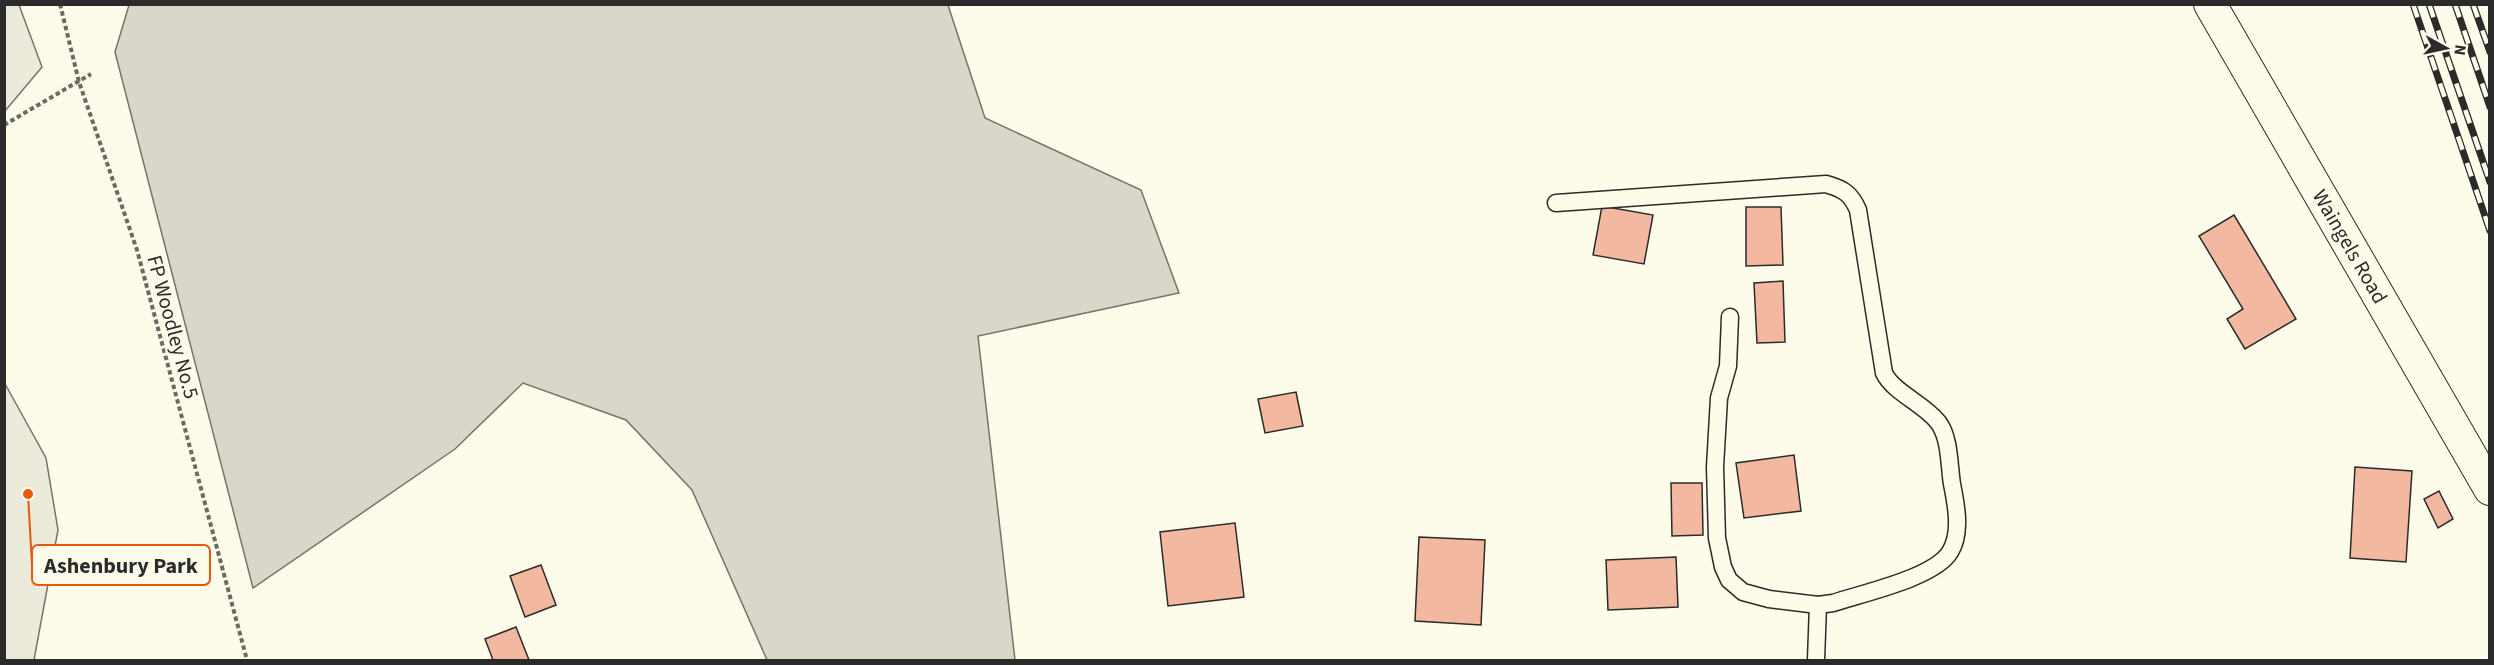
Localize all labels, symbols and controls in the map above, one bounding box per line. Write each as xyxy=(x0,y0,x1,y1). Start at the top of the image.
north arrow xyxy=(2416,18,2476,78)
text: N xyxy=(2448,43,2471,57)
street label: Waingels Road xyxy=(2305,184,2395,309)
street label: FP Woodley No.5 xyxy=(139,252,207,402)
callout: Ashenbury Park xyxy=(32,545,210,585)
text: Ashenbury Park xyxy=(43,550,198,582)

